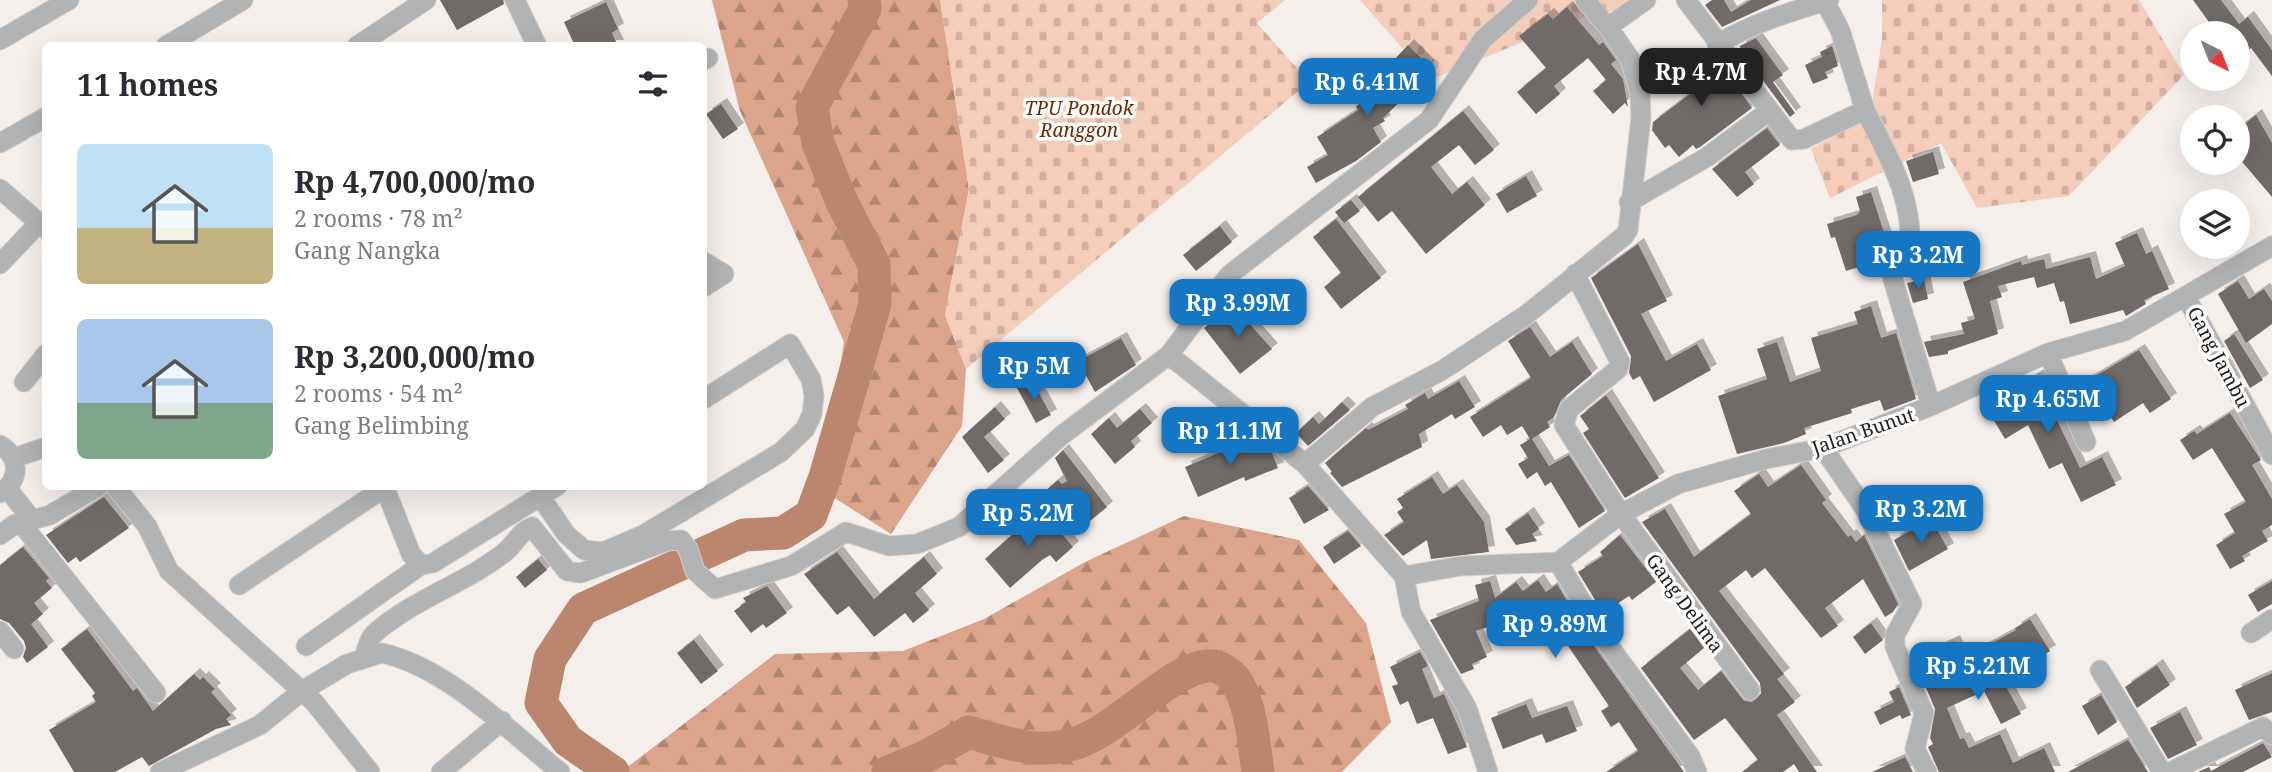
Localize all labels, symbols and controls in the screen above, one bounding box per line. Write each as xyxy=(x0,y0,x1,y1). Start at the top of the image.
north arrow xyxy=(2180,21,2250,91)
map controls xyxy=(2180,21,2250,259)
pin: Rp 4.7M xyxy=(1636,48,1766,108)
text: Rp 4.7M xyxy=(1655,55,1747,87)
pin: Rp 6.41M xyxy=(1295,58,1439,118)
text: 11 homes xyxy=(77,64,218,105)
icon: filters xyxy=(634,65,672,103)
text: Rp 6.41M xyxy=(1315,65,1419,97)
park label: TPU Pondok Ranggon xyxy=(1024,95,1135,143)
button: locate xyxy=(2180,105,2250,175)
text: Rp 4,700,000/mo xyxy=(294,161,535,202)
icon: home xyxy=(133,172,217,256)
button: layers xyxy=(2180,189,2250,259)
text: 2 rooms · 78 m² xyxy=(294,202,463,234)
pin: Rp 3.2M xyxy=(1853,232,1983,291)
text: Gang Nangka xyxy=(294,234,441,266)
text: Rp 3.2M xyxy=(1872,238,1964,270)
pin: Rp 3.99M xyxy=(1166,280,1310,339)
text: Rp 3.99M xyxy=(1186,286,1290,318)
street label: Gang Jambu xyxy=(2181,302,2257,412)
text: Rp 3,200,000/mo xyxy=(294,336,535,377)
pin: Rp 5M xyxy=(985,342,1083,402)
icon: home xyxy=(133,347,217,431)
text: Rp 5M xyxy=(998,349,1070,381)
pin: Rp 4.65M xyxy=(1976,376,2120,435)
text: 2 rooms · 54 m² xyxy=(294,377,463,409)
text: Rp 4.65M xyxy=(1996,382,2100,414)
street label: Jalan Bunut xyxy=(1807,401,1918,461)
pin: Rp 11.1M xyxy=(1158,407,1302,467)
text: Gang Belimbing xyxy=(294,409,469,441)
text: Rp 11.1M xyxy=(1178,414,1282,446)
pin: Rp 3.2M xyxy=(1856,486,1986,545)
pin: Rp 5.2M xyxy=(963,490,1093,549)
text: Rp 3.2M xyxy=(1875,492,1967,524)
text: Rp 5.2M xyxy=(982,496,1074,528)
street label: Gang Delima xyxy=(1640,548,1730,658)
pin: Rp 9.89M xyxy=(1483,600,1627,660)
text: Rp 9.89M xyxy=(1503,607,1607,639)
pin: Rp 5.21M xyxy=(1906,642,2050,702)
text: Rp 5.21M xyxy=(1926,649,2030,681)

